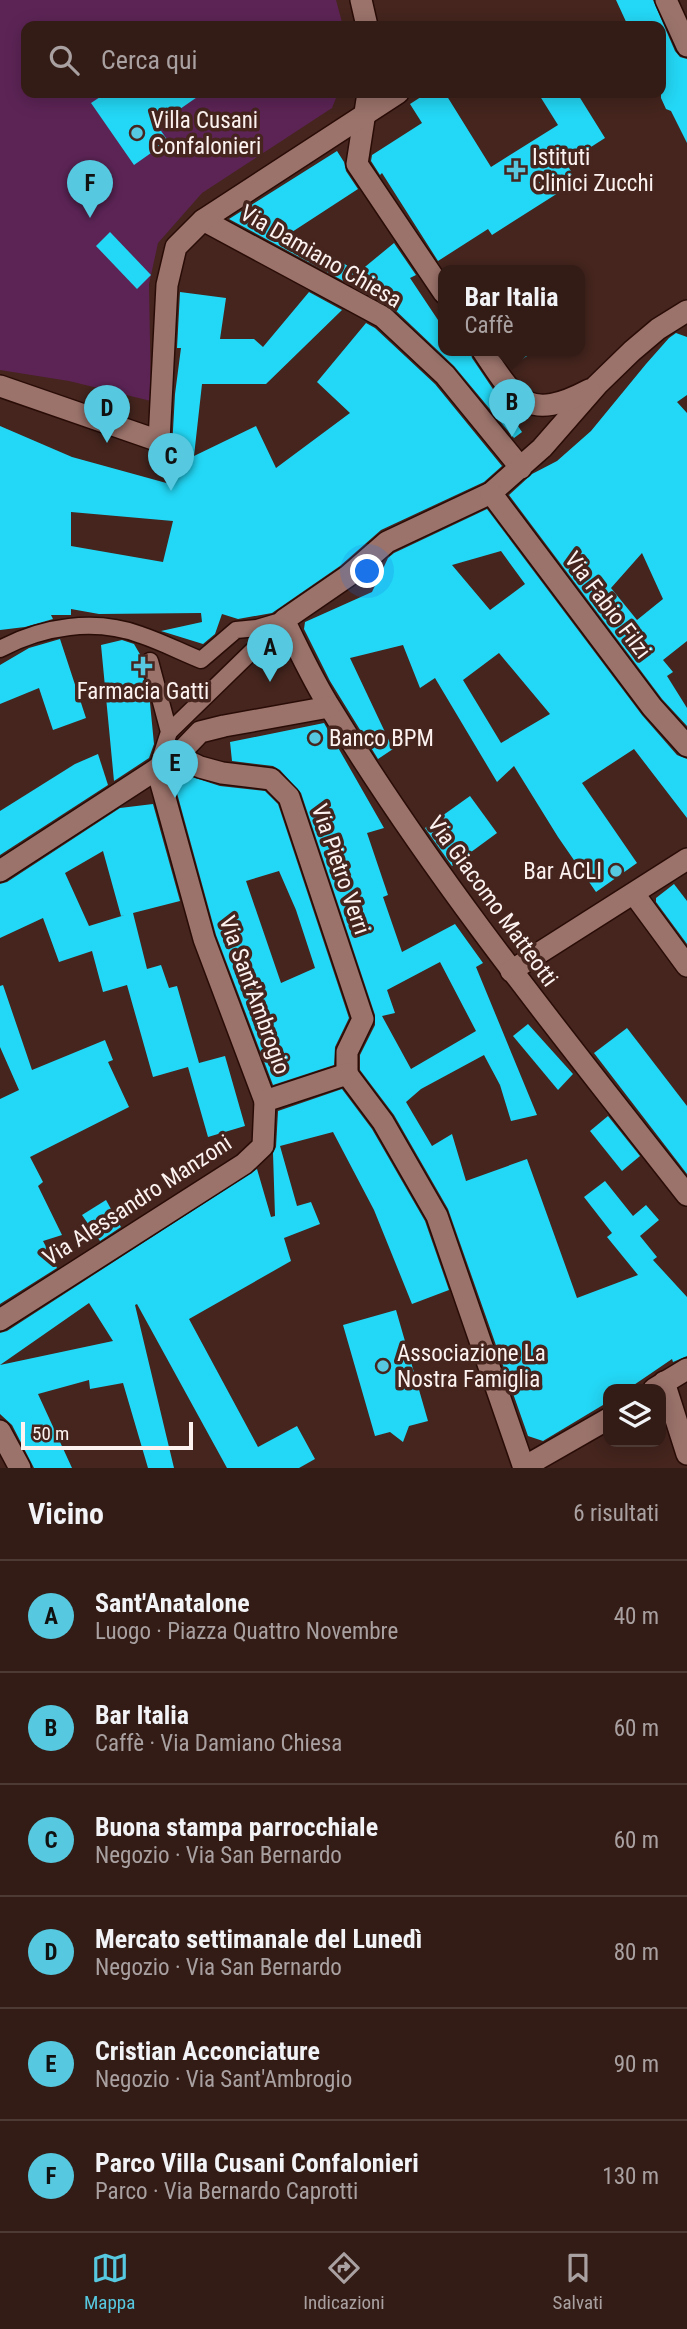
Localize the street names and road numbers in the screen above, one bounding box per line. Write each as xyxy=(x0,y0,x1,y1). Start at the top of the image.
street label: Via Damiano Chiesa xyxy=(235,199,406,314)
street label: Via Fabio Filzi xyxy=(559,547,656,664)
street label: Via Pietro Verri xyxy=(306,800,375,938)
street label: Via Giacomo Matteotti xyxy=(422,811,563,992)
street label: Via Sant'Ambrogio xyxy=(213,912,296,1078)
street label: Via Alessandro Manzoni xyxy=(38,1129,237,1271)

